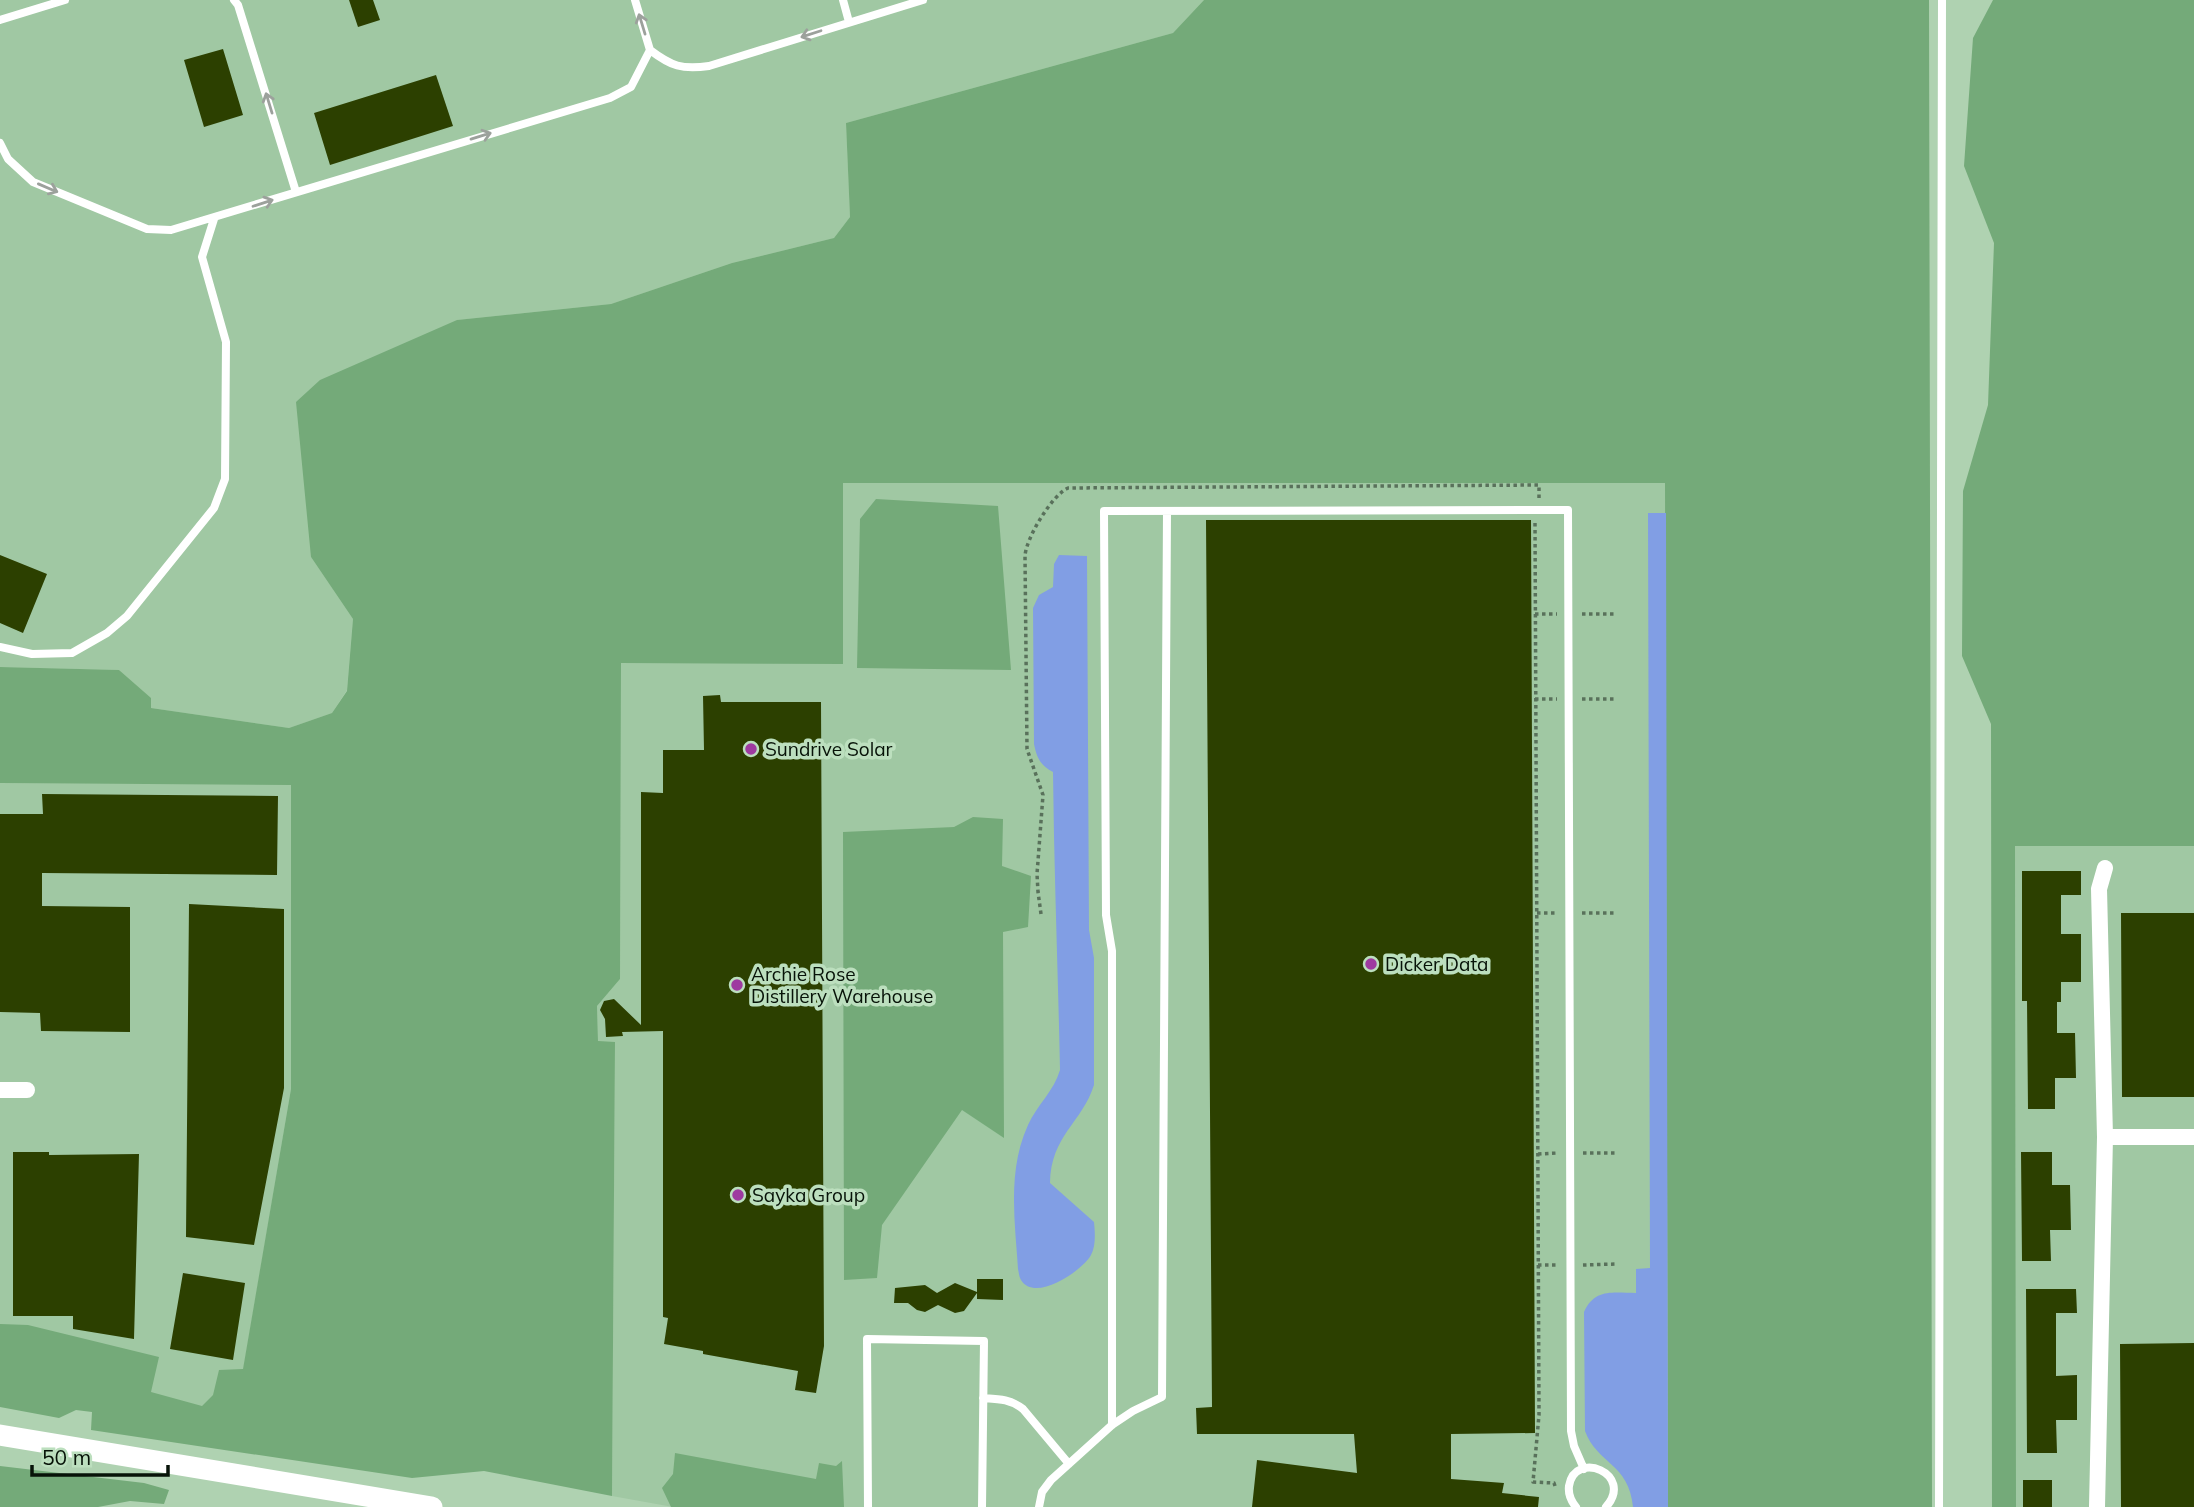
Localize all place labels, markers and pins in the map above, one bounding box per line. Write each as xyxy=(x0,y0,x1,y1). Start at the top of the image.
place label: Sundrive Solar xyxy=(765,737,893,761)
marker: Sundrive Solar xyxy=(743,741,759,757)
place label: Dicker Data xyxy=(1385,952,1489,976)
marker: Dicker Data xyxy=(1363,956,1379,972)
place label: Archie Rose Distillery Warehouse xyxy=(751,962,933,1008)
marker: Archie Rose Distillery Warehouse xyxy=(729,977,745,993)
place label: Sayka Group xyxy=(752,1183,865,1207)
marker: Sayka Group xyxy=(730,1187,746,1203)

